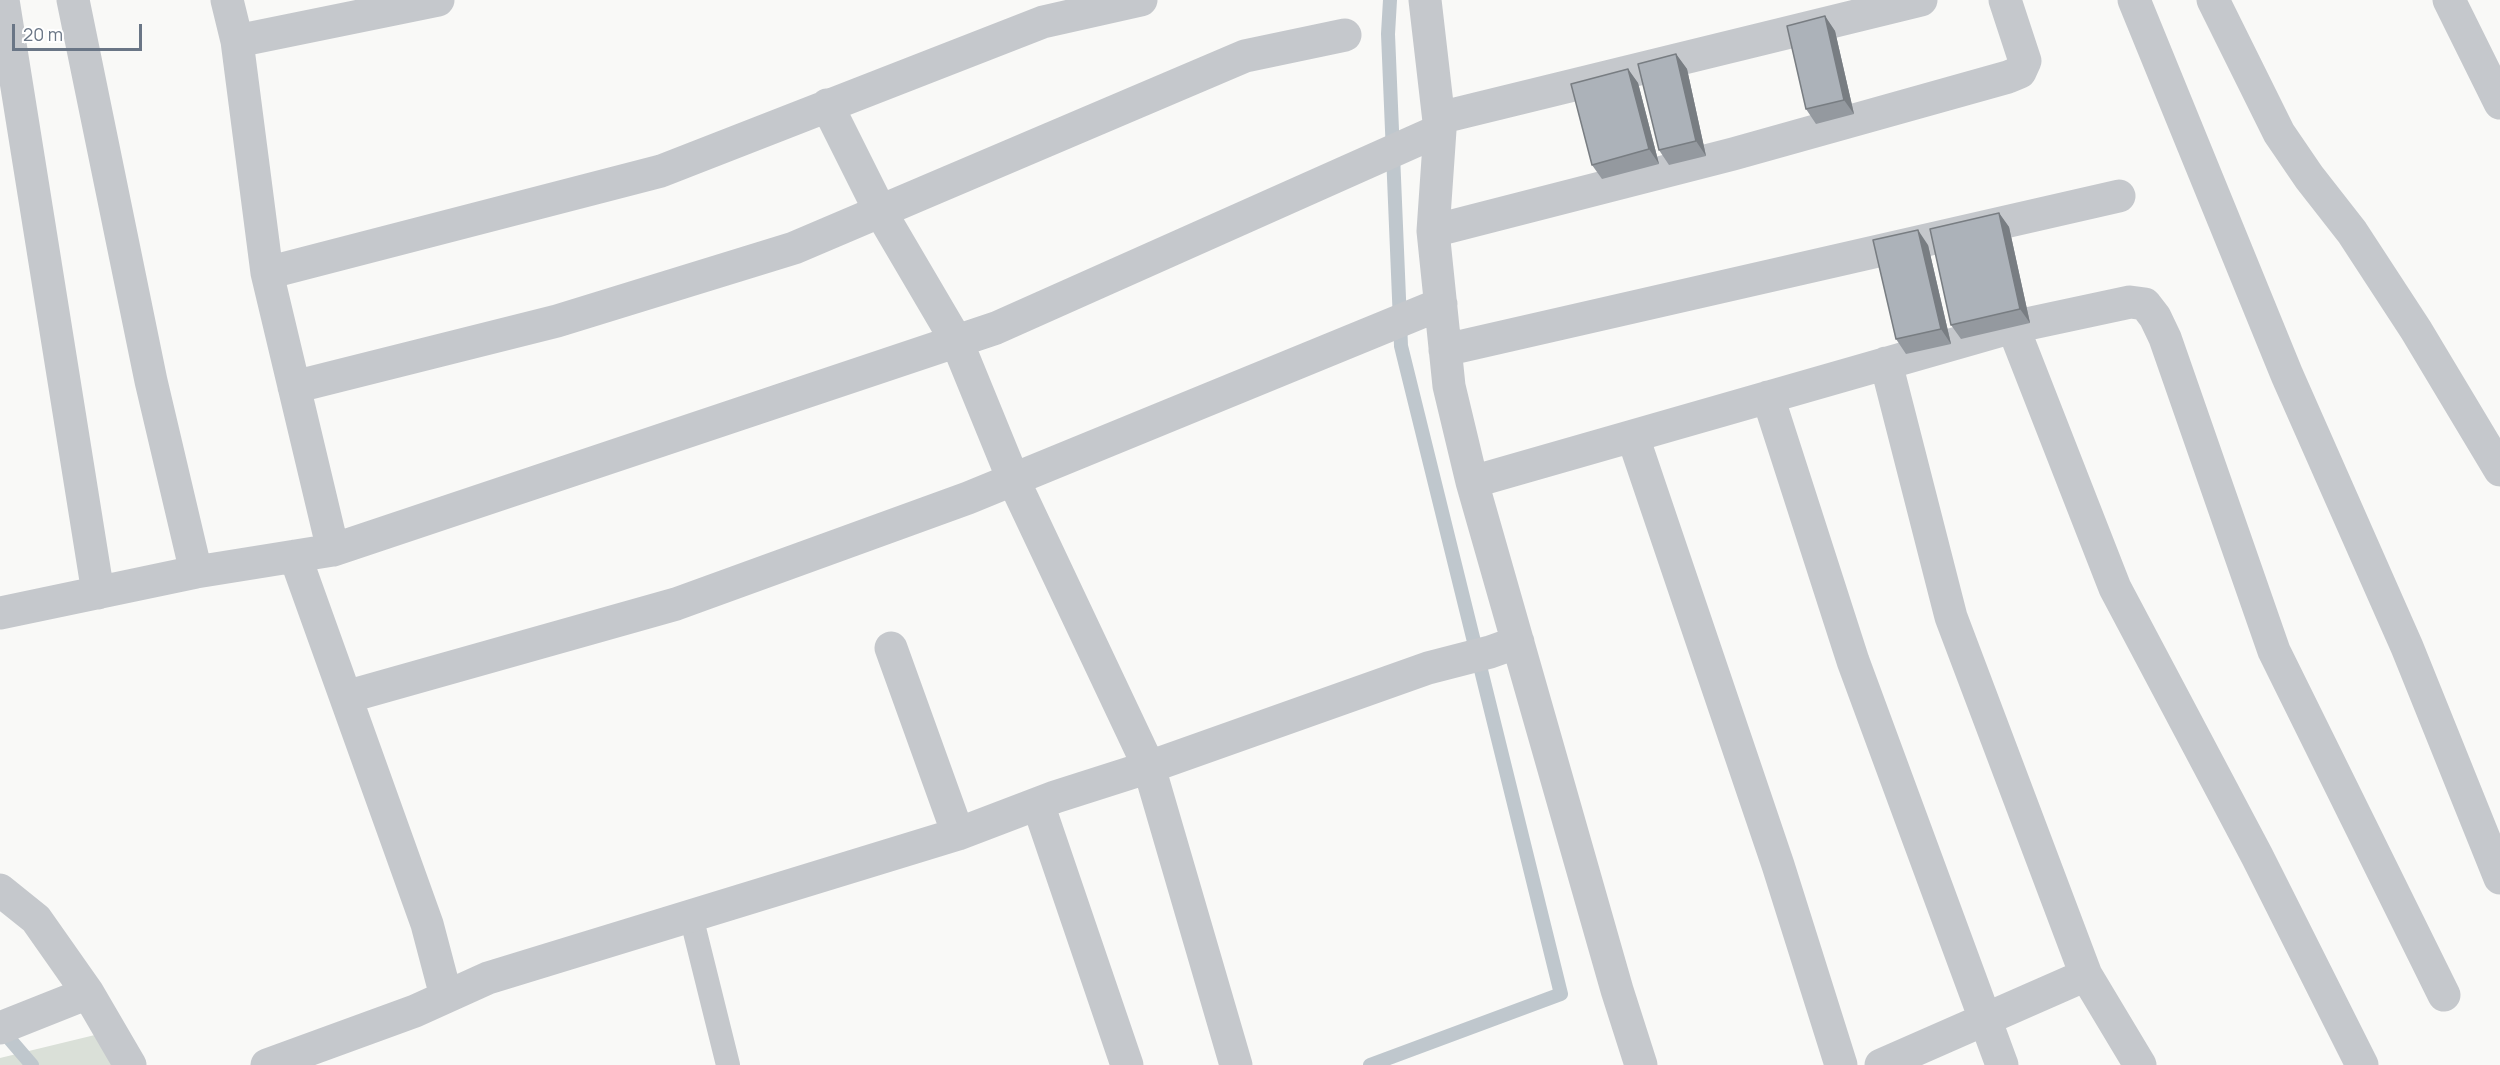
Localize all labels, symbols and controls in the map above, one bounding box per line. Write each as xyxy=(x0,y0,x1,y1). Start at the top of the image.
scale bar xyxy=(15,12,146,50)
text: 20 m xyxy=(23,22,63,46)

